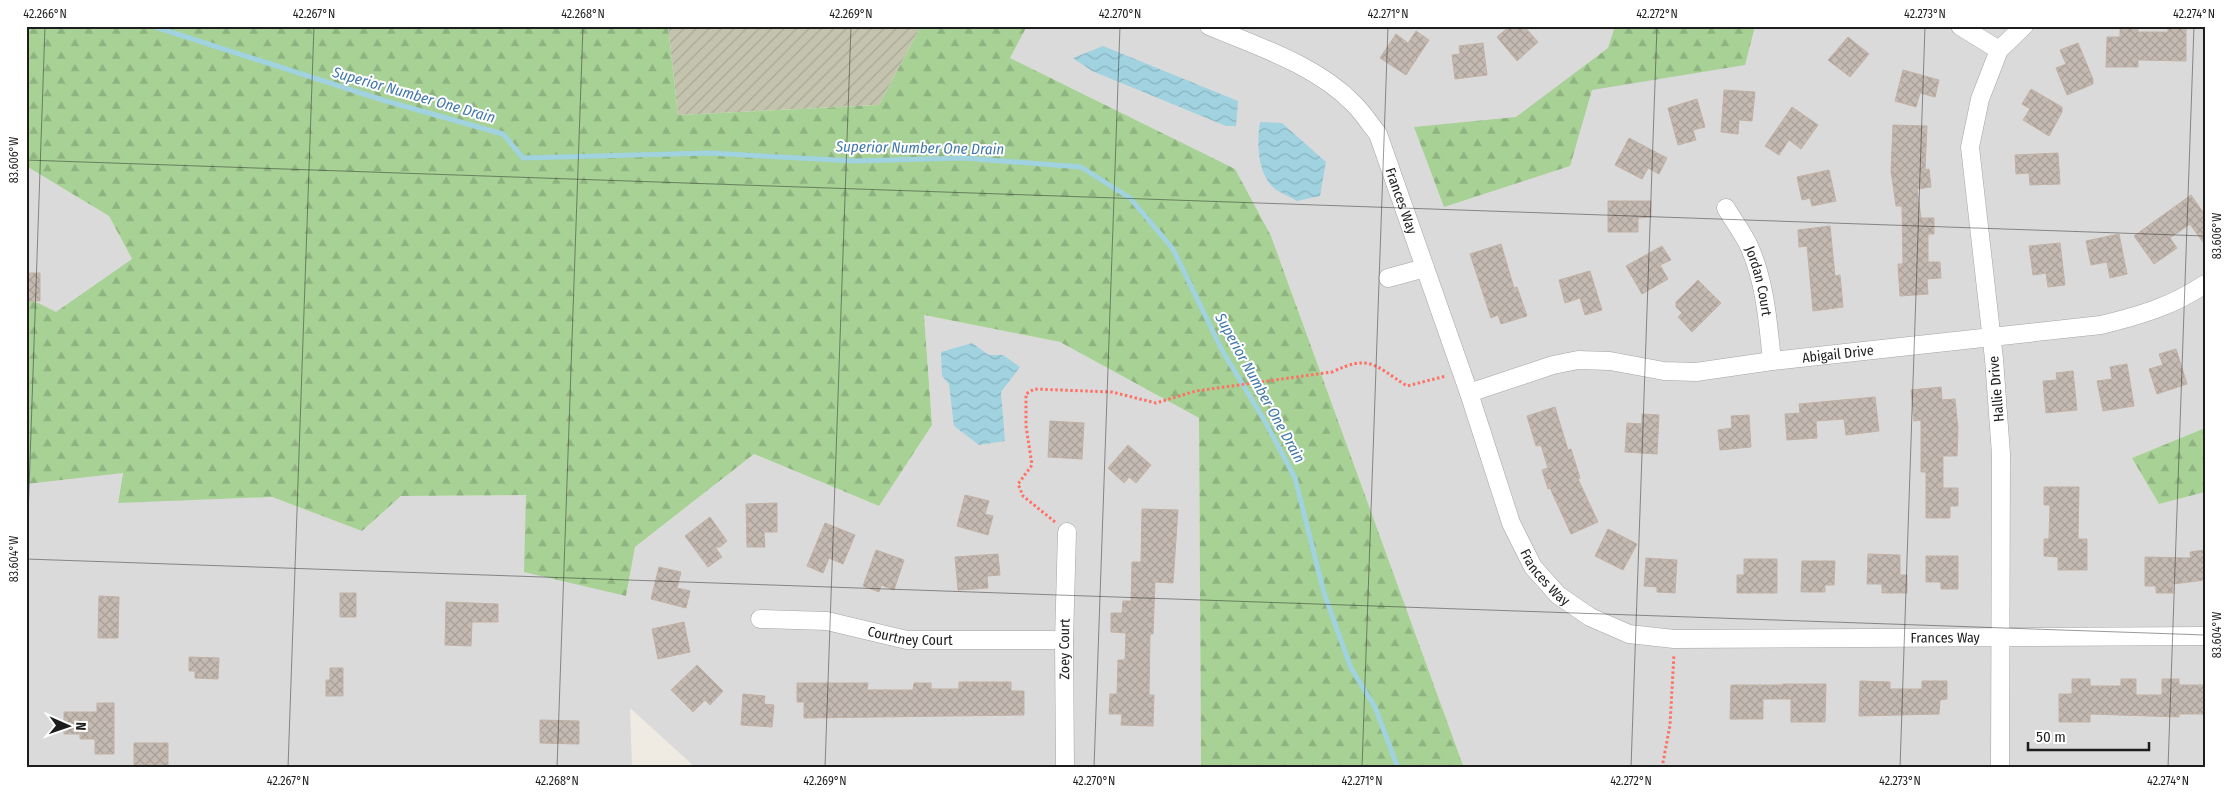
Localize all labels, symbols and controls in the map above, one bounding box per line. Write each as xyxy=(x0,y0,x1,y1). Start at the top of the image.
text: 42.266°N xyxy=(23,7,67,21)
text: 42.267°N xyxy=(293,7,335,21)
text: 42.268°N xyxy=(561,7,605,21)
text: 42.269°N xyxy=(829,7,873,21)
text: 42.270°N xyxy=(1099,7,1141,21)
text: 42.271°N xyxy=(1368,7,1409,21)
text: 42.272°N xyxy=(1636,7,1678,21)
text: 42.273°N xyxy=(1904,7,1946,21)
text: 42.274°N xyxy=(2173,7,2215,21)
water label: Superior Number One Drain xyxy=(330,63,497,127)
text: 83.606°W xyxy=(7,137,21,183)
water label: Superior Number One Drain xyxy=(835,138,1004,158)
street label: Frances Way xyxy=(1381,165,1421,237)
text: 83.606°W xyxy=(2210,213,2224,259)
street label: Jordan Court xyxy=(1741,243,1775,318)
water label: Superior Number One Drain xyxy=(1211,309,1309,466)
street label: Abigail Drive xyxy=(1801,342,1875,367)
street label: Hallie Drive xyxy=(1985,355,2008,423)
text: 83.604°W xyxy=(7,536,21,582)
street label: Frances Way xyxy=(1516,546,1573,610)
text: 83.604°W xyxy=(2210,612,2224,658)
street label: Zoey Court xyxy=(1056,618,1074,680)
street label: Courtney Court xyxy=(866,623,953,649)
street label: Frances Way xyxy=(1910,629,1981,647)
north arrow xyxy=(42,702,92,752)
scale bar xyxy=(2028,719,2150,751)
text: N xyxy=(72,722,89,731)
text: 50 m xyxy=(2036,728,2066,746)
text: 42.267°N xyxy=(267,774,309,788)
text: 42.268°N xyxy=(535,774,579,788)
text: 42.269°N xyxy=(803,774,847,788)
text: 42.270°N xyxy=(1073,774,1115,788)
text: 42.271°N xyxy=(1342,774,1383,788)
text: 42.272°N xyxy=(1610,774,1652,788)
text: 42.273°N xyxy=(1879,774,1921,788)
text: 42.274°N xyxy=(2147,774,2189,788)

